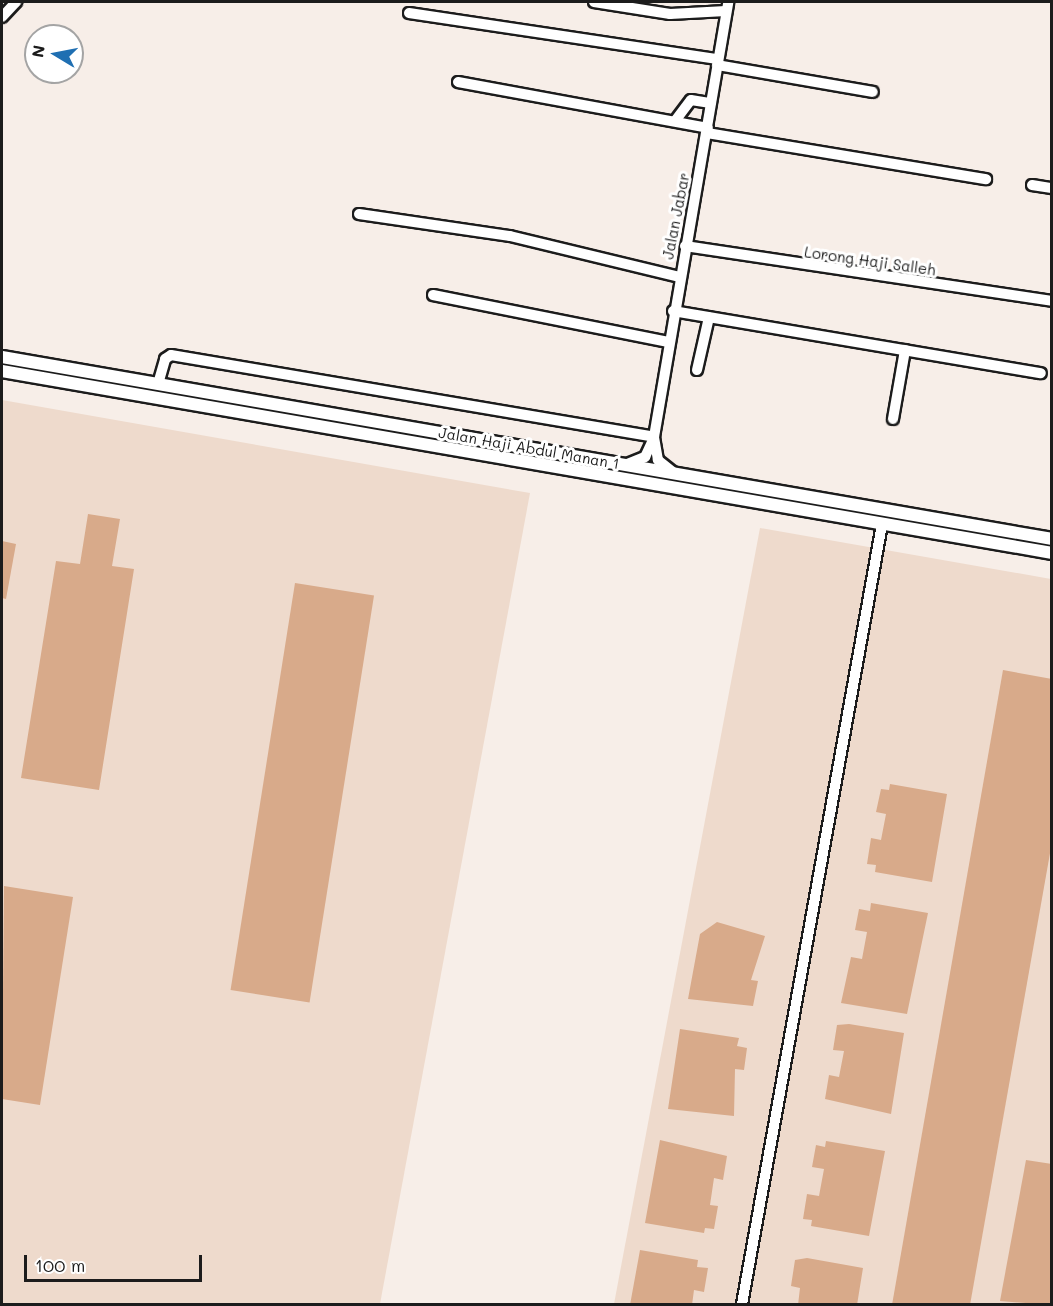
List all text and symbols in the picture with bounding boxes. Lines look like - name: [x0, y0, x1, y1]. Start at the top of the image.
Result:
- north arrow: [24, 24, 84, 84]
- text: N: [26, 43, 49, 59]
- street label: Jalan Jabar: [659, 171, 693, 261]
- street label: Lorong Haji Salleh: [803, 243, 937, 279]
- street label: Jalan Haji Abdul Manan 1: [437, 423, 621, 473]
- scale bar: [27, 1243, 206, 1281]
- text: 100 m: [35, 1253, 85, 1277]

